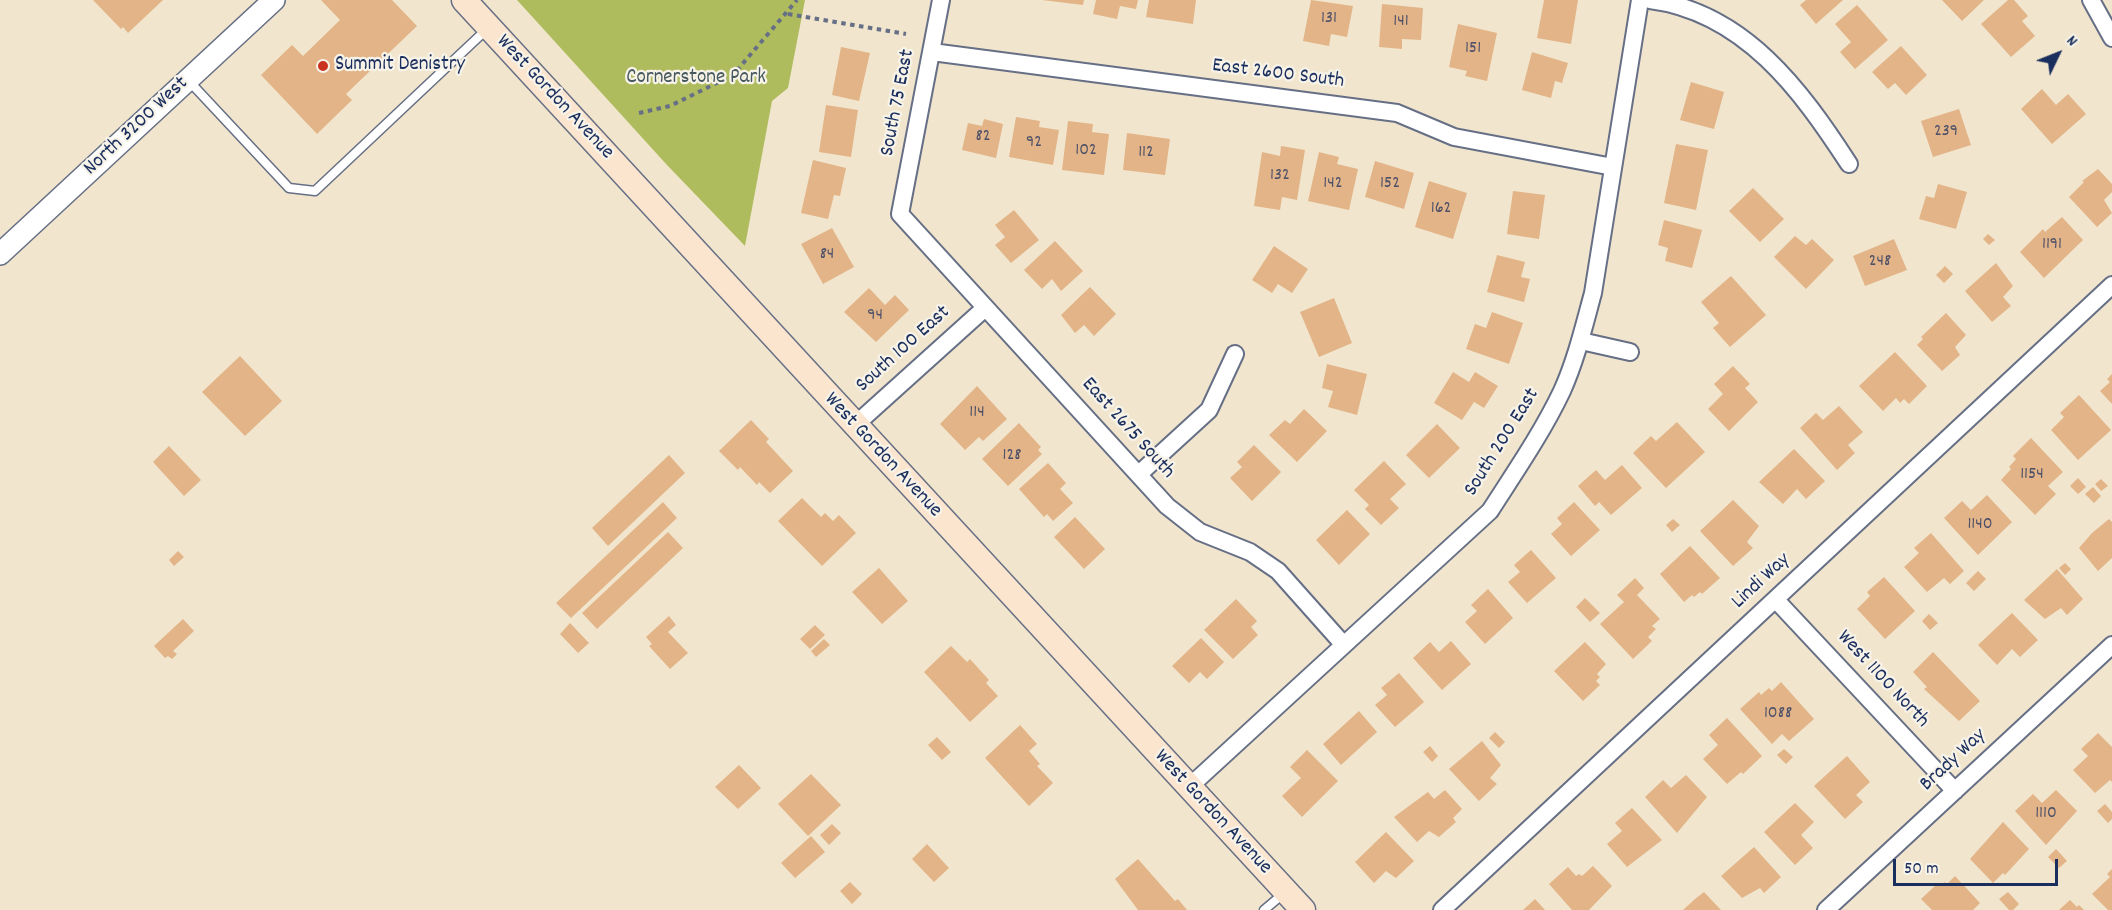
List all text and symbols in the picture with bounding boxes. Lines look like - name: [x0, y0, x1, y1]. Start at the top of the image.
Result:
- house number: 131: [1321, 9, 1337, 31]
- house number: 141: [1393, 12, 1409, 34]
- north arrow: [2028, 24, 2088, 84]
- street label: West Gordon Avenue: [490, 30, 618, 166]
- text: N: [2060, 31, 2083, 52]
- house number: 151: [1465, 39, 1481, 61]
- street label: South 75 East: [876, 47, 922, 159]
- place label: Summit Denistry: [335, 53, 465, 79]
- street label: East 2600 South: [1210, 54, 1346, 96]
- marker: Summit Denistry: [316, 59, 330, 73]
- park label: Cornerstone Park: [626, 66, 766, 92]
- street label: North 3200 West: [79, 72, 195, 182]
- house number: 239: [1934, 122, 1958, 144]
- house number: 82: [975, 127, 991, 149]
- house number: 92: [1026, 133, 1042, 155]
- house number: 102: [1075, 141, 1097, 163]
- house number: 112: [1138, 143, 1154, 165]
- house number: 132: [1270, 166, 1290, 188]
- house number: 142: [1323, 174, 1343, 196]
- house number: 152: [1380, 174, 1400, 196]
- house number: 162: [1431, 199, 1451, 221]
- house number: 1191: [2042, 235, 2062, 257]
- house number: 84: [820, 245, 834, 267]
- house number: 248: [1869, 252, 1891, 274]
- street label: South 100 East: [852, 301, 956, 399]
- house number: 94: [867, 306, 883, 328]
- street label: East 2675 South: [1075, 373, 1179, 485]
- street label: South 200 East: [1460, 384, 1546, 502]
- street label: West Gordon Avenue: [818, 388, 946, 524]
- house number: 114: [969, 403, 985, 425]
- house number: 128: [1002, 446, 1022, 468]
- house number: 1154: [2020, 465, 2044, 487]
- house number: 1140: [1967, 515, 1993, 537]
- street label: Lindi Way: [1727, 549, 1797, 615]
- street label: West 1100 North: [1830, 626, 1934, 734]
- house number: 1088: [1764, 704, 1792, 726]
- street label: Brady Way: [1916, 724, 1992, 798]
- street label: West Gordon Avenue: [1148, 745, 1276, 881]
- house number: 1110: [2035, 804, 2057, 826]
- scale bar: [1896, 847, 2061, 885]
- text: 50 m: [1904, 857, 1939, 882]

